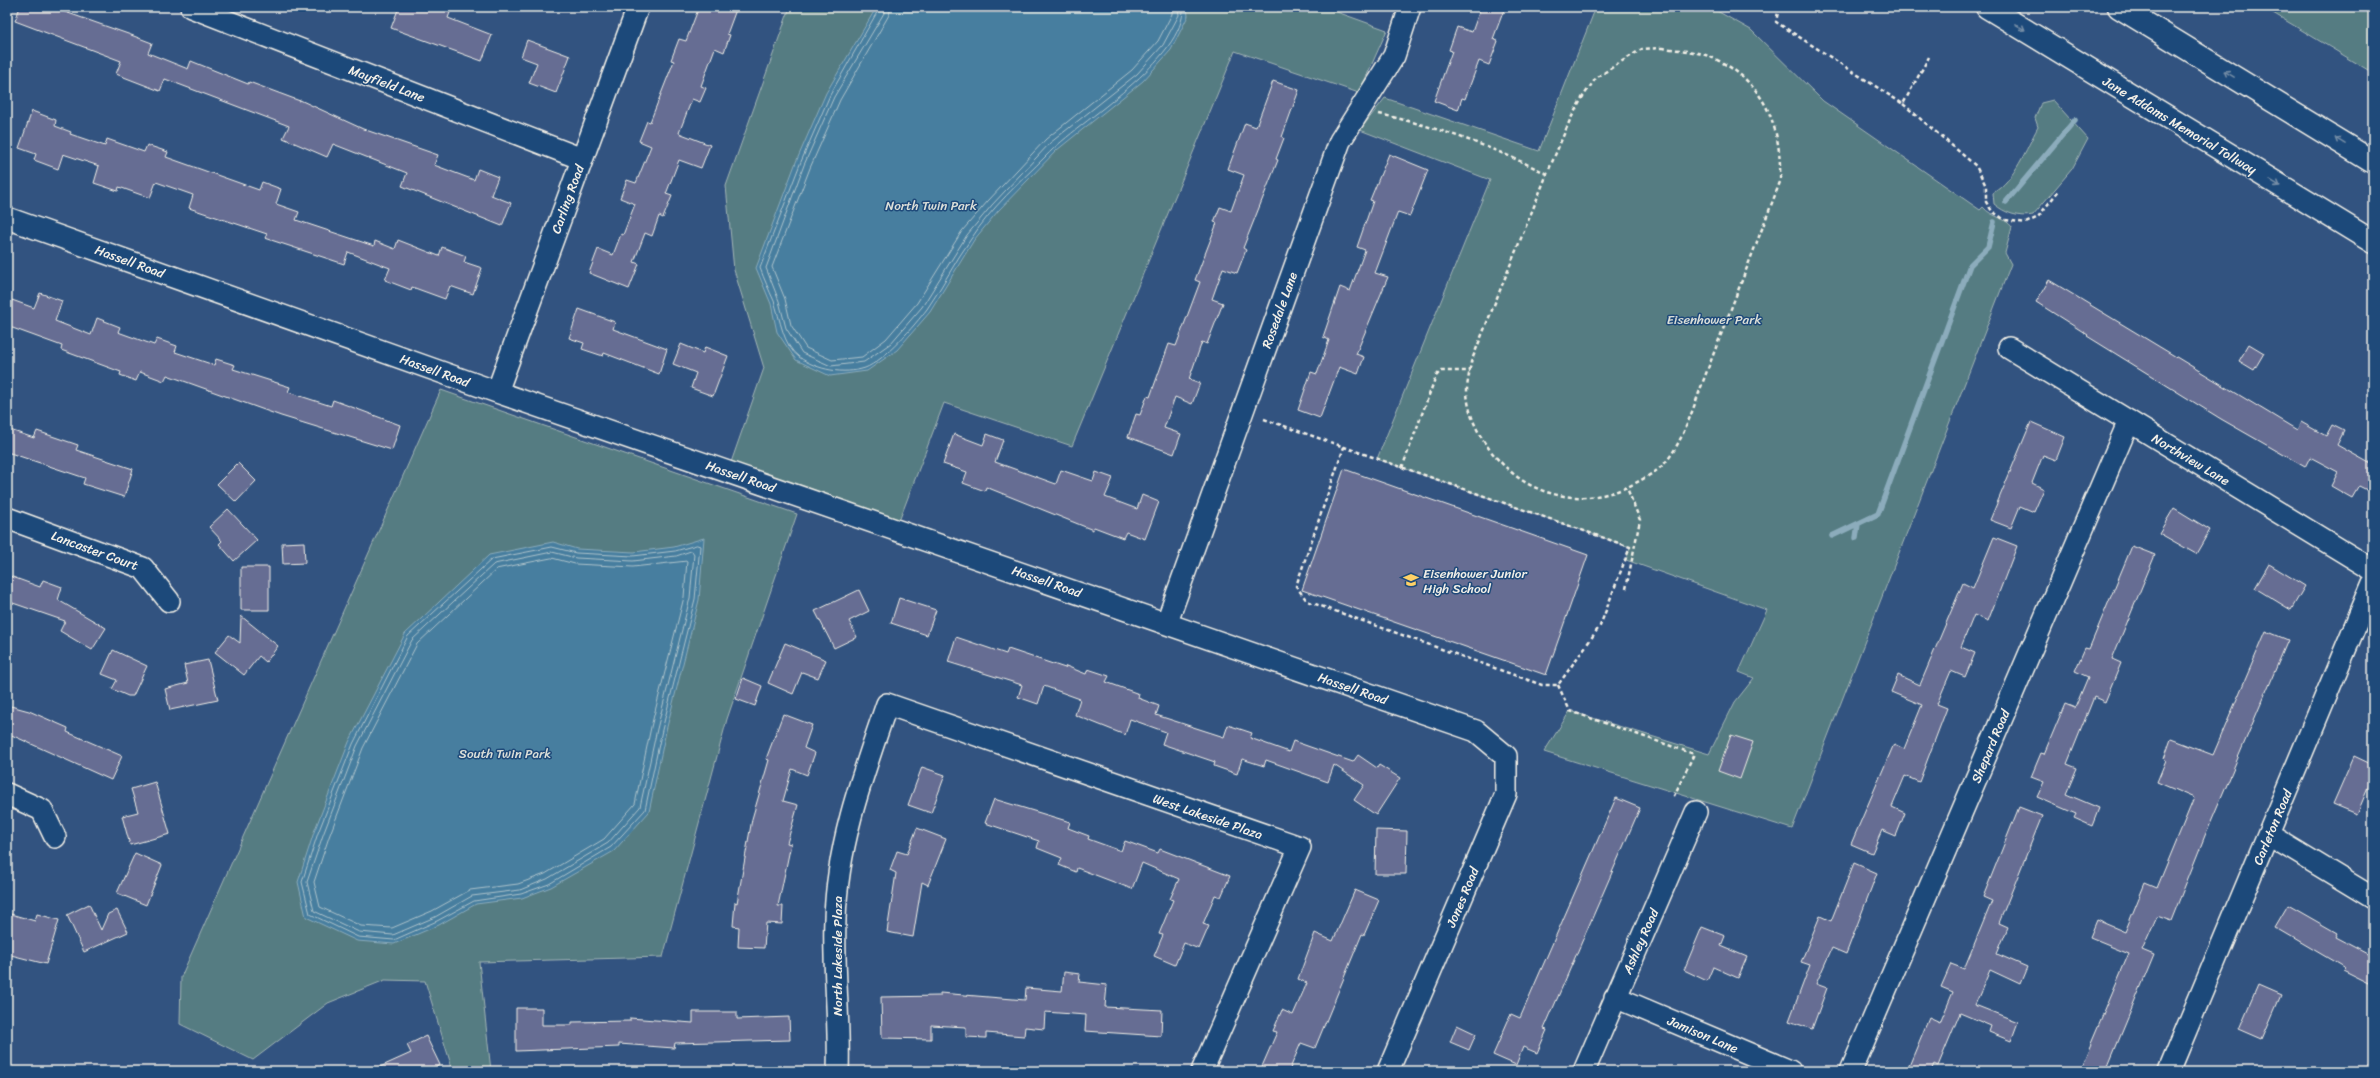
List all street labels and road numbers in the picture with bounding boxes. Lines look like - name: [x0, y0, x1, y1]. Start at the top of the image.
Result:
- street label: Mayfield Lane: [345, 58, 429, 109]
- street label: Jane Addams Memorial Tollway: [2097, 70, 2262, 181]
- street label: Carling Road: [544, 160, 591, 237]
- street label: Hassell Road: [92, 238, 169, 285]
- street label: Rosedale Lane: [1255, 269, 1304, 352]
- street label: Hassell Road: [397, 347, 474, 394]
- street label: Northview Lane: [2147, 427, 2235, 492]
- street label: Hassell Road: [703, 454, 780, 500]
- street label: Lancaster Court: [48, 524, 142, 577]
- street label: Hassell Road: [1009, 559, 1086, 605]
- street label: Hassell Road: [1315, 666, 1392, 712]
- street label: Shepard Road: [1965, 705, 2017, 787]
- street label: Carleton Road: [2246, 785, 2299, 869]
- street label: West Lakeside Plaza: [1150, 787, 1266, 846]
- street label: Jones Road: [1439, 862, 1486, 932]
- street label: North Lakeside Plaza: [826, 896, 849, 1016]
- street label: Ashley Road: [1615, 904, 1666, 979]
- street label: Jamison Lane: [1663, 1009, 1742, 1060]

